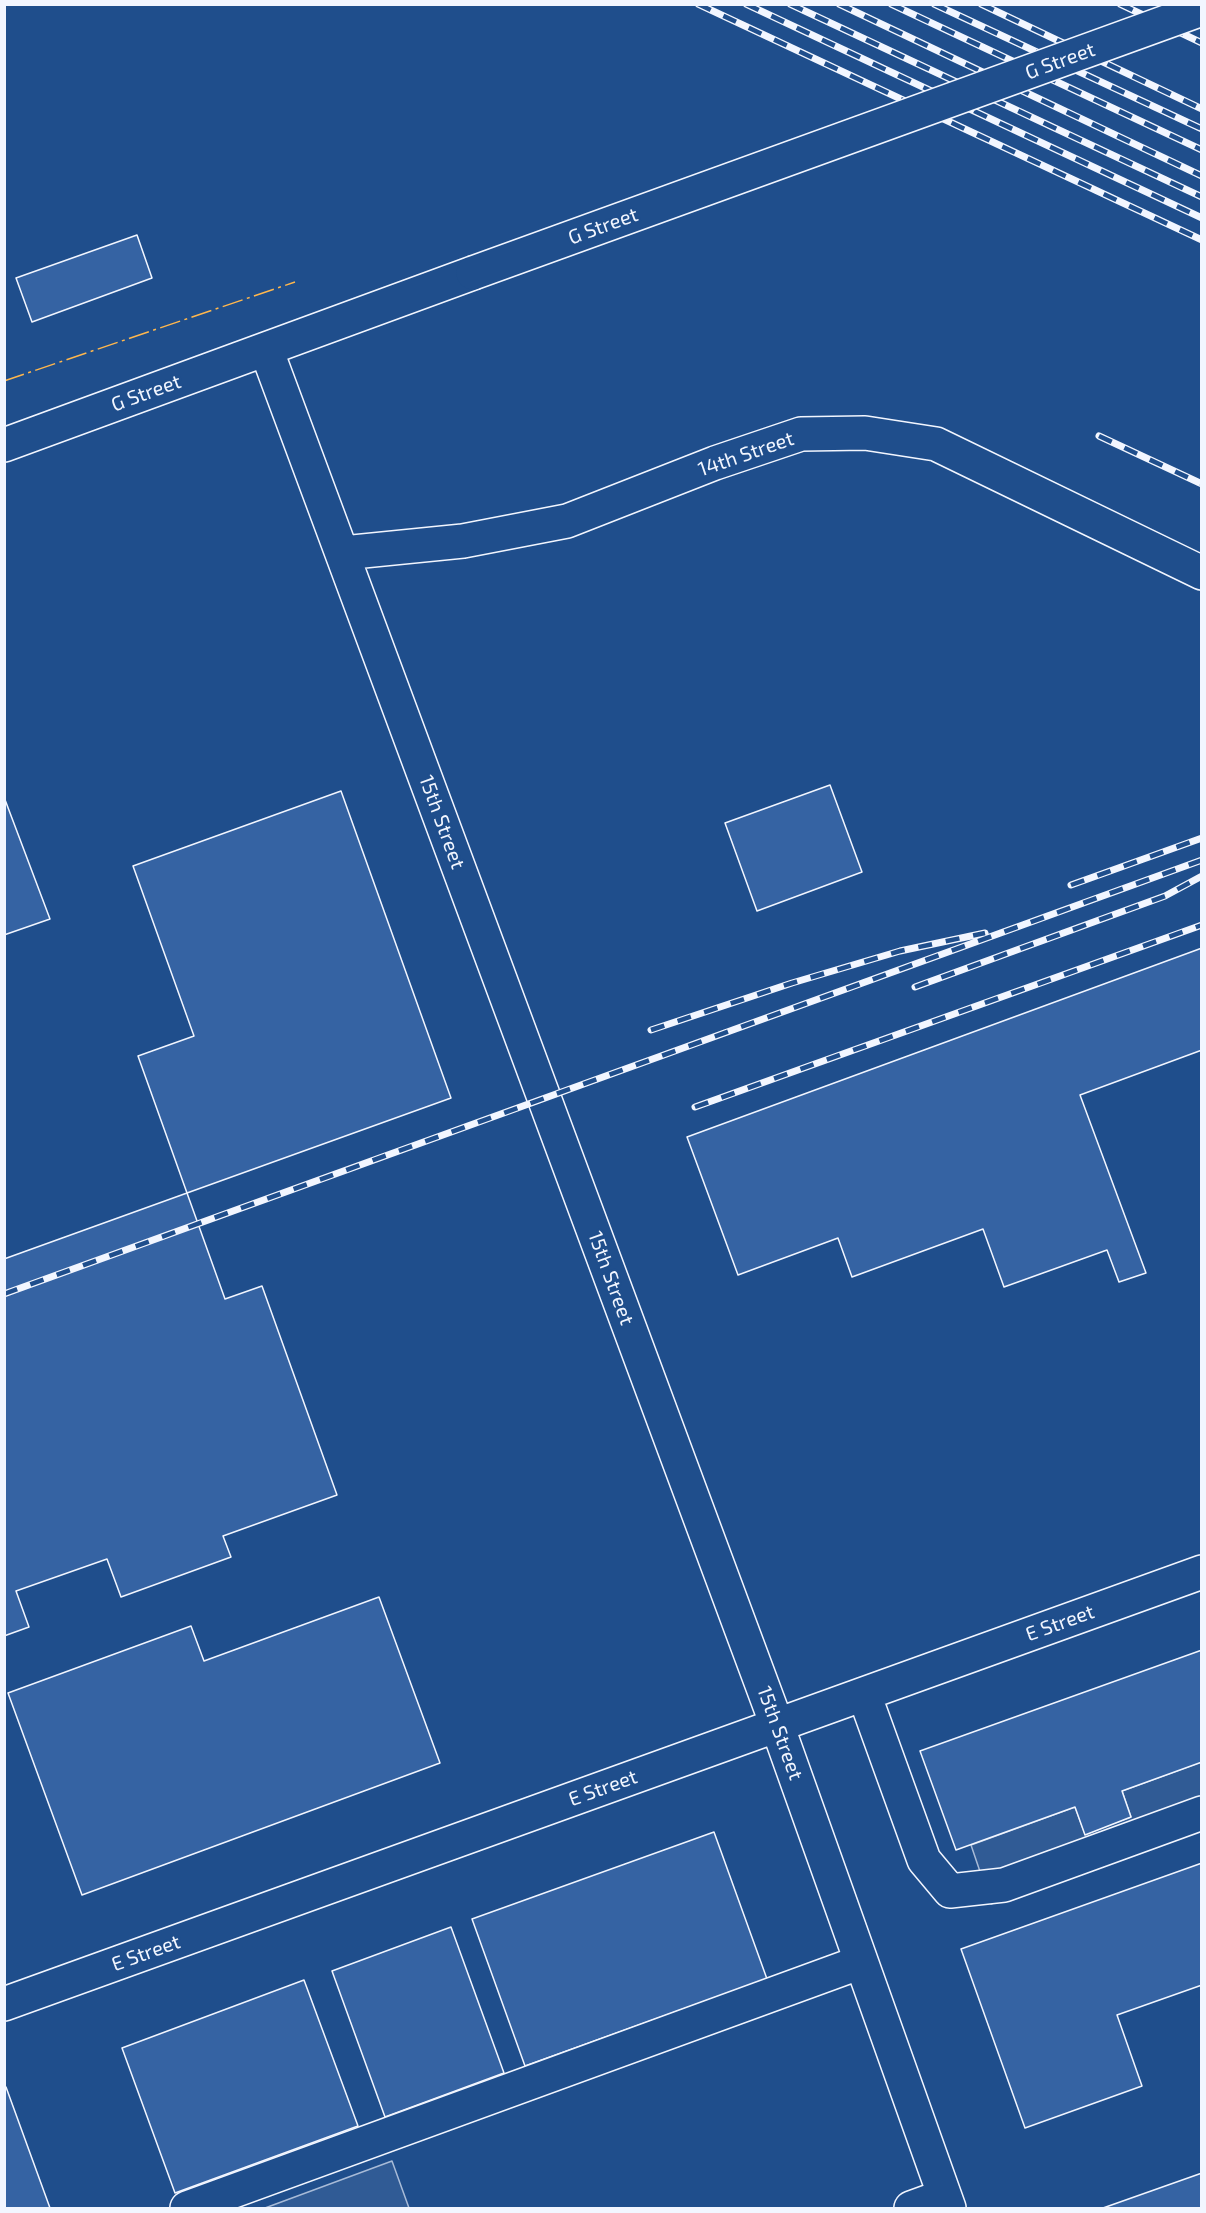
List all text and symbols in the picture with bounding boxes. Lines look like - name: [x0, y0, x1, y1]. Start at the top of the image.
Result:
- street label: G Street: [1022, 37, 1098, 85]
- street label: G Street: [565, 202, 641, 250]
- street label: G Street: [108, 369, 184, 417]
- street label: 14th Street: [695, 426, 797, 482]
- street label: 15th Street: [414, 772, 470, 872]
- street label: 15th Street: [583, 1228, 639, 1328]
- street label: E Street: [1022, 1600, 1098, 1646]
- street label: 15th Street: [752, 1683, 808, 1783]
- street label: E Street: [565, 1765, 641, 1811]
- street label: E Street: [108, 1930, 184, 1976]

